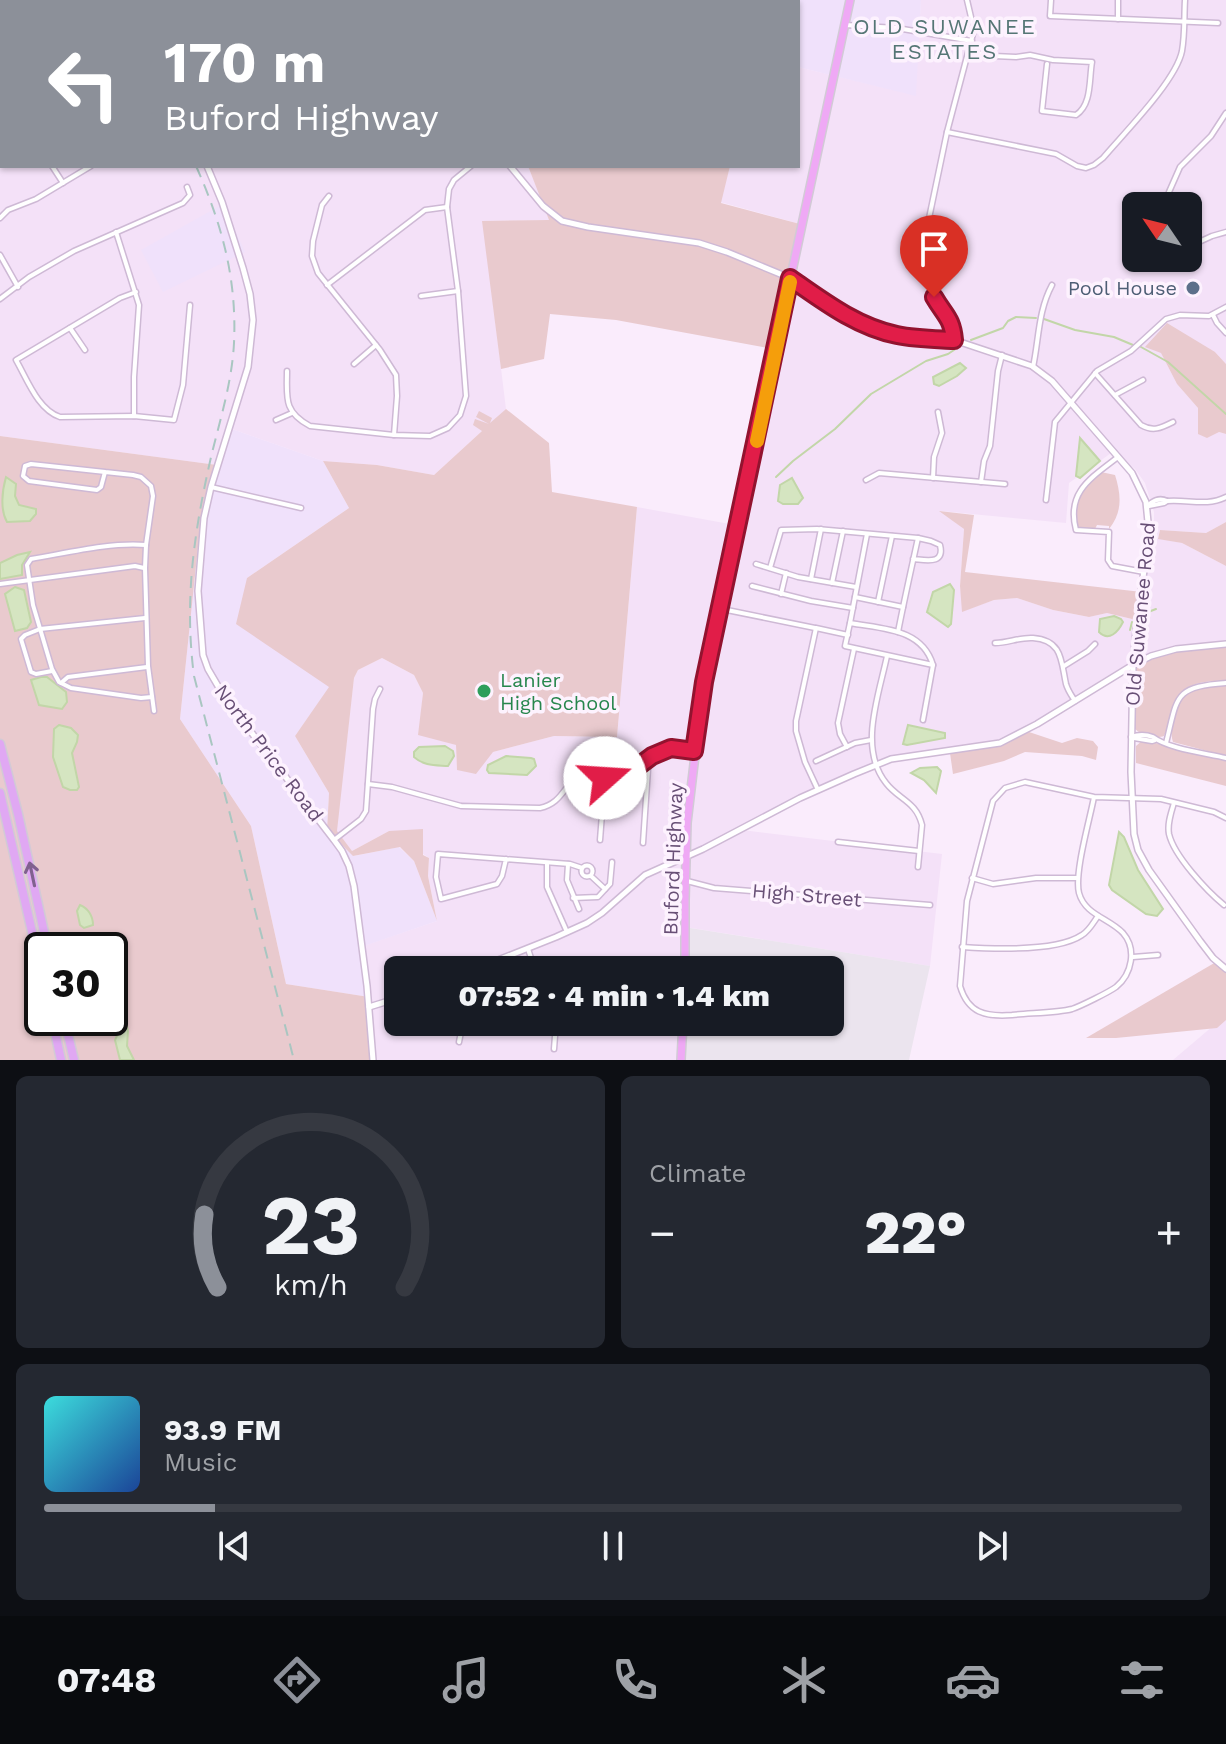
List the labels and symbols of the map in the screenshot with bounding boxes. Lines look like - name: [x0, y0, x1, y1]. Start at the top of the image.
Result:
- district label: OLD SUWANEE ESTATES: [853, 14, 1037, 64]
- north arrow: [1122, 192, 1202, 272]
- pin: [900, 215, 968, 297]
- place label: Pool House: [1068, 276, 1177, 300]
- marker: Pool House: [1184, 279, 1202, 297]
- street label: Old Suwanee Road: [1120, 521, 1160, 707]
- place label: Lanier High School: [500, 668, 616, 715]
- street label: North Price Road: [210, 680, 328, 826]
- marker: Lanier High School: [475, 682, 493, 700]
- position arrow: [563, 736, 647, 820]
- street label: Buford Highway: [658, 782, 688, 936]
- one-way arrow: [23, 862, 38, 887]
- street label: High Street: [751, 878, 863, 912]
- speed limit sign: 30: [24, 932, 128, 1036]

